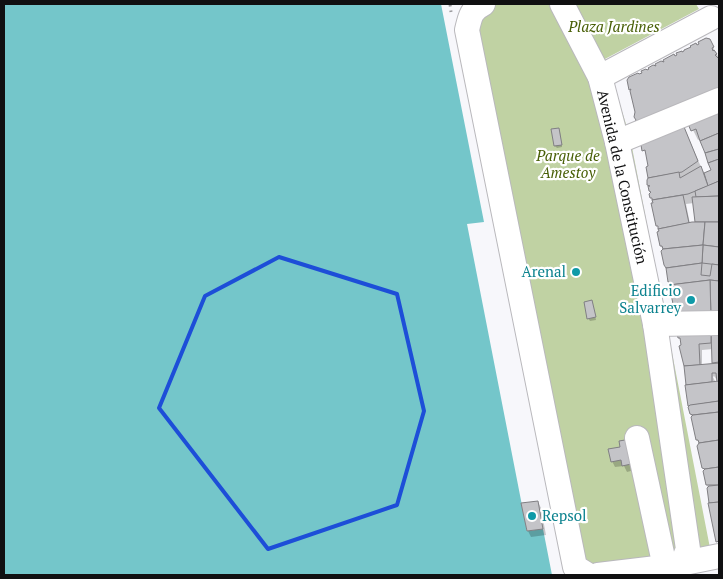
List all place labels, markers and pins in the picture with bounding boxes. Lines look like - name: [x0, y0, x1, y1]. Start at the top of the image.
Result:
- place label: Arenal: [521, 261, 566, 281]
- marker: Arenal: [570, 266, 582, 278]
- place label: Edificio Salvarrey: [619, 280, 681, 317]
- marker: Edificio Salvarrey: [685, 294, 697, 306]
- place label: Repsol: [542, 505, 587, 525]
- marker: Repsol: [526, 510, 538, 522]

